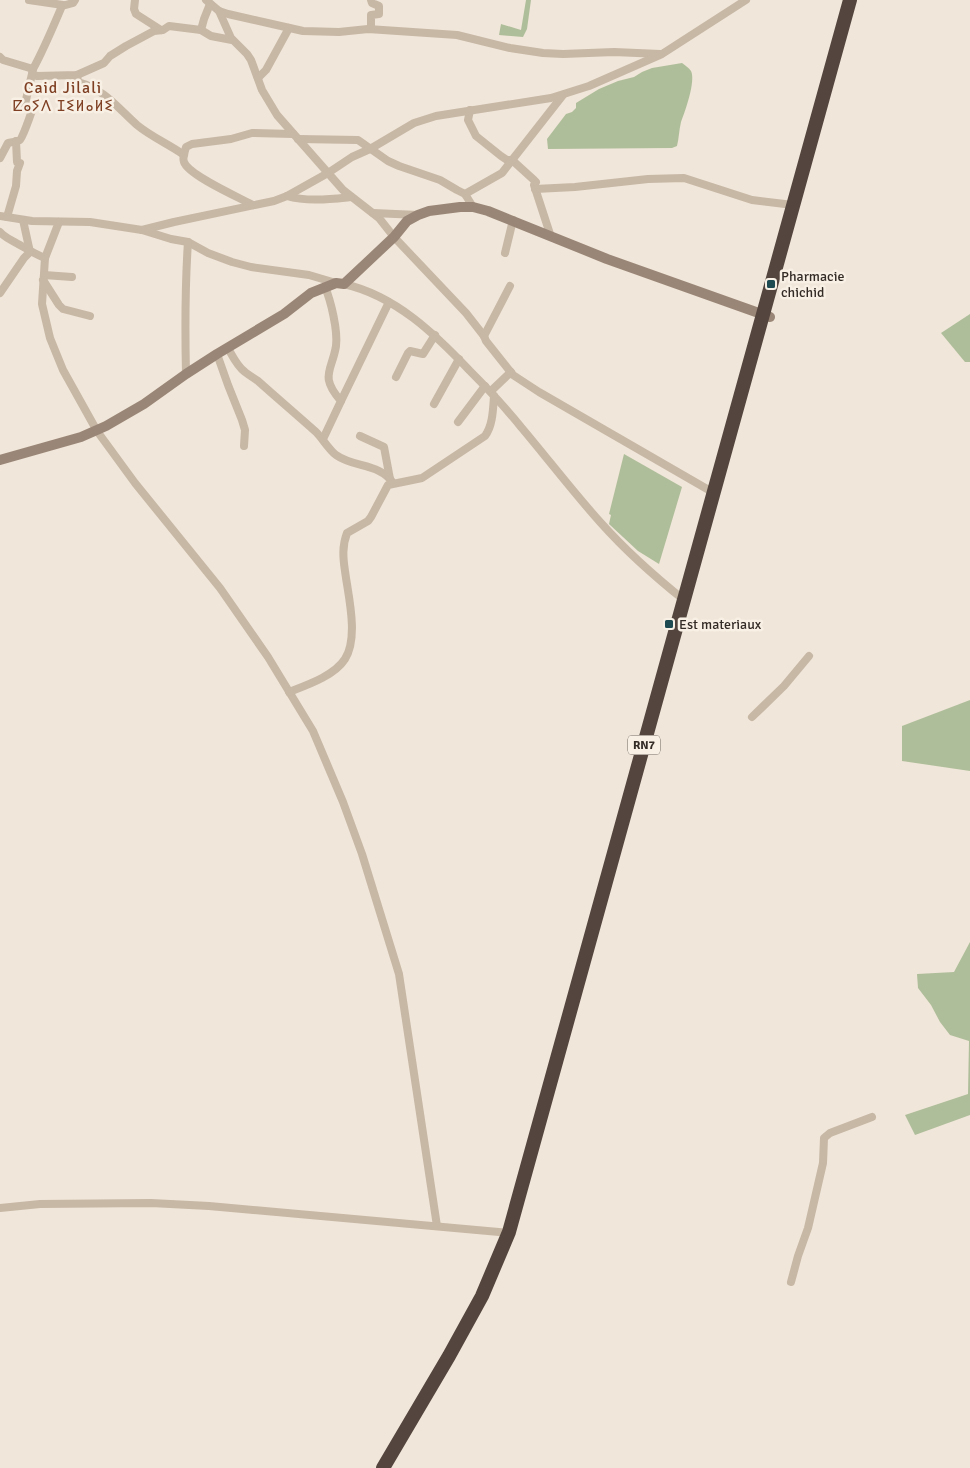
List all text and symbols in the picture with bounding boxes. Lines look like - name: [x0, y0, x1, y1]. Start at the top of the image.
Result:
- district label: Caid Jilali ⵇⴰⵢⴷ ⵊⵉⵍⴰⵍⵉ: [12, 78, 114, 116]
- place label: Pharmacie chichid: [781, 268, 845, 301]
- marker: Pharmacie chichid: [765, 278, 777, 290]
- place label: Est materiaux: [679, 616, 762, 633]
- marker: Est materiaux: [663, 618, 675, 630]
- road number: RN7: [628, 736, 660, 754]

